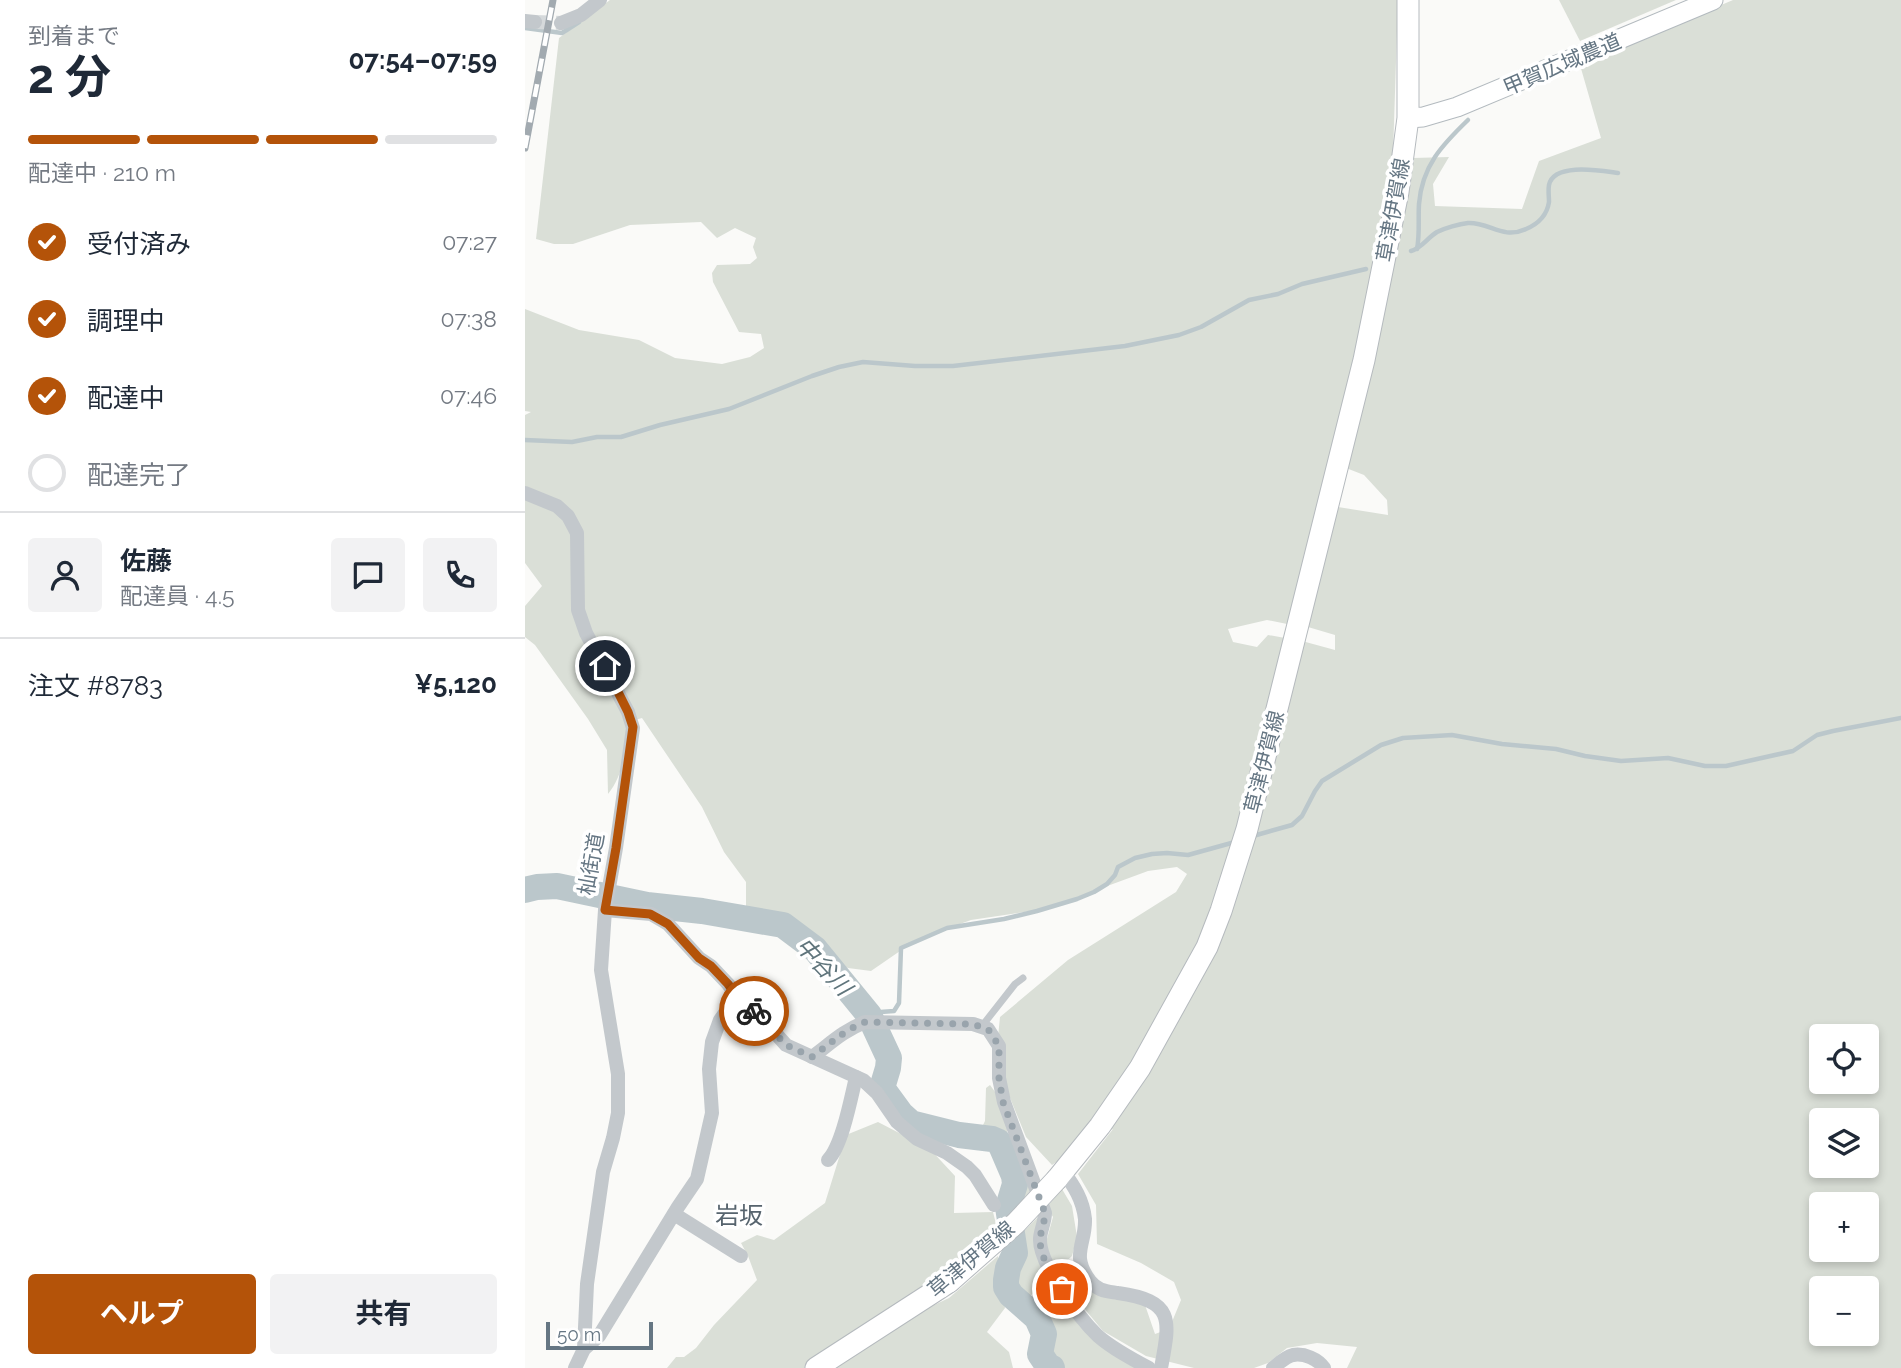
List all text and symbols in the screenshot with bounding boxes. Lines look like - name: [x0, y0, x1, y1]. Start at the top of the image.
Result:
- text: 到着まで: [28, 22, 120, 49]
- street label: 甲賀広域農道: [1499, 28, 1625, 100]
- text: 07:54–07:59: [348, 45, 497, 75]
- text: 2 分: [28, 50, 111, 104]
- street label: 草津伊賀線: [1372, 156, 1414, 264]
- text: 配達中 · 210 m: [28, 159, 176, 186]
- icon: check: [28, 223, 66, 261]
- text: 07:27: [442, 228, 497, 255]
- text: 受付済み: [87, 229, 191, 259]
- icon: check: [28, 300, 66, 338]
- text: 07:38: [441, 305, 497, 332]
- text: 調理中: [87, 306, 165, 336]
- icon: check: [28, 377, 66, 415]
- text: 07:46: [440, 382, 497, 409]
- text: 配達中: [87, 383, 165, 413]
- text: 配達完了: [87, 460, 191, 490]
- button: person: [28, 538, 102, 612]
- button: chat: [331, 538, 405, 612]
- button: phone: [423, 538, 497, 612]
- text: 佐藤: [120, 546, 172, 576]
- text: 配達員 · 4.5: [120, 582, 235, 609]
- pin: [575, 636, 635, 696]
- icon: home: [586, 647, 624, 685]
- text: ¥5,120: [415, 669, 497, 699]
- text: 注文 #8783: [28, 671, 163, 701]
- street label: 草津伊賀線: [1239, 708, 1289, 816]
- street label: 杣街道: [573, 831, 609, 897]
- water label: 中谷川: [791, 932, 859, 1003]
- courier: [719, 976, 789, 1046]
- icon: bike: [735, 992, 773, 1030]
- map controls: [1809, 1024, 1879, 1346]
- button: locate: [1809, 1024, 1879, 1094]
- button: layers: [1809, 1108, 1879, 1178]
- button: +: [1809, 1192, 1879, 1262]
- district label: 岩坂: [715, 1201, 763, 1230]
- street label: 草津伊賀線: [923, 1216, 1019, 1302]
- pin: [1032, 1259, 1092, 1319]
- icon: bag: [1043, 1270, 1081, 1308]
- button: ヘルプ: [28, 1274, 256, 1354]
- button: 共有: [270, 1274, 497, 1354]
- button: −: [1809, 1276, 1879, 1346]
- scale bar: [546, 1319, 653, 1351]
- text: 50 m: [557, 1323, 601, 1345]

